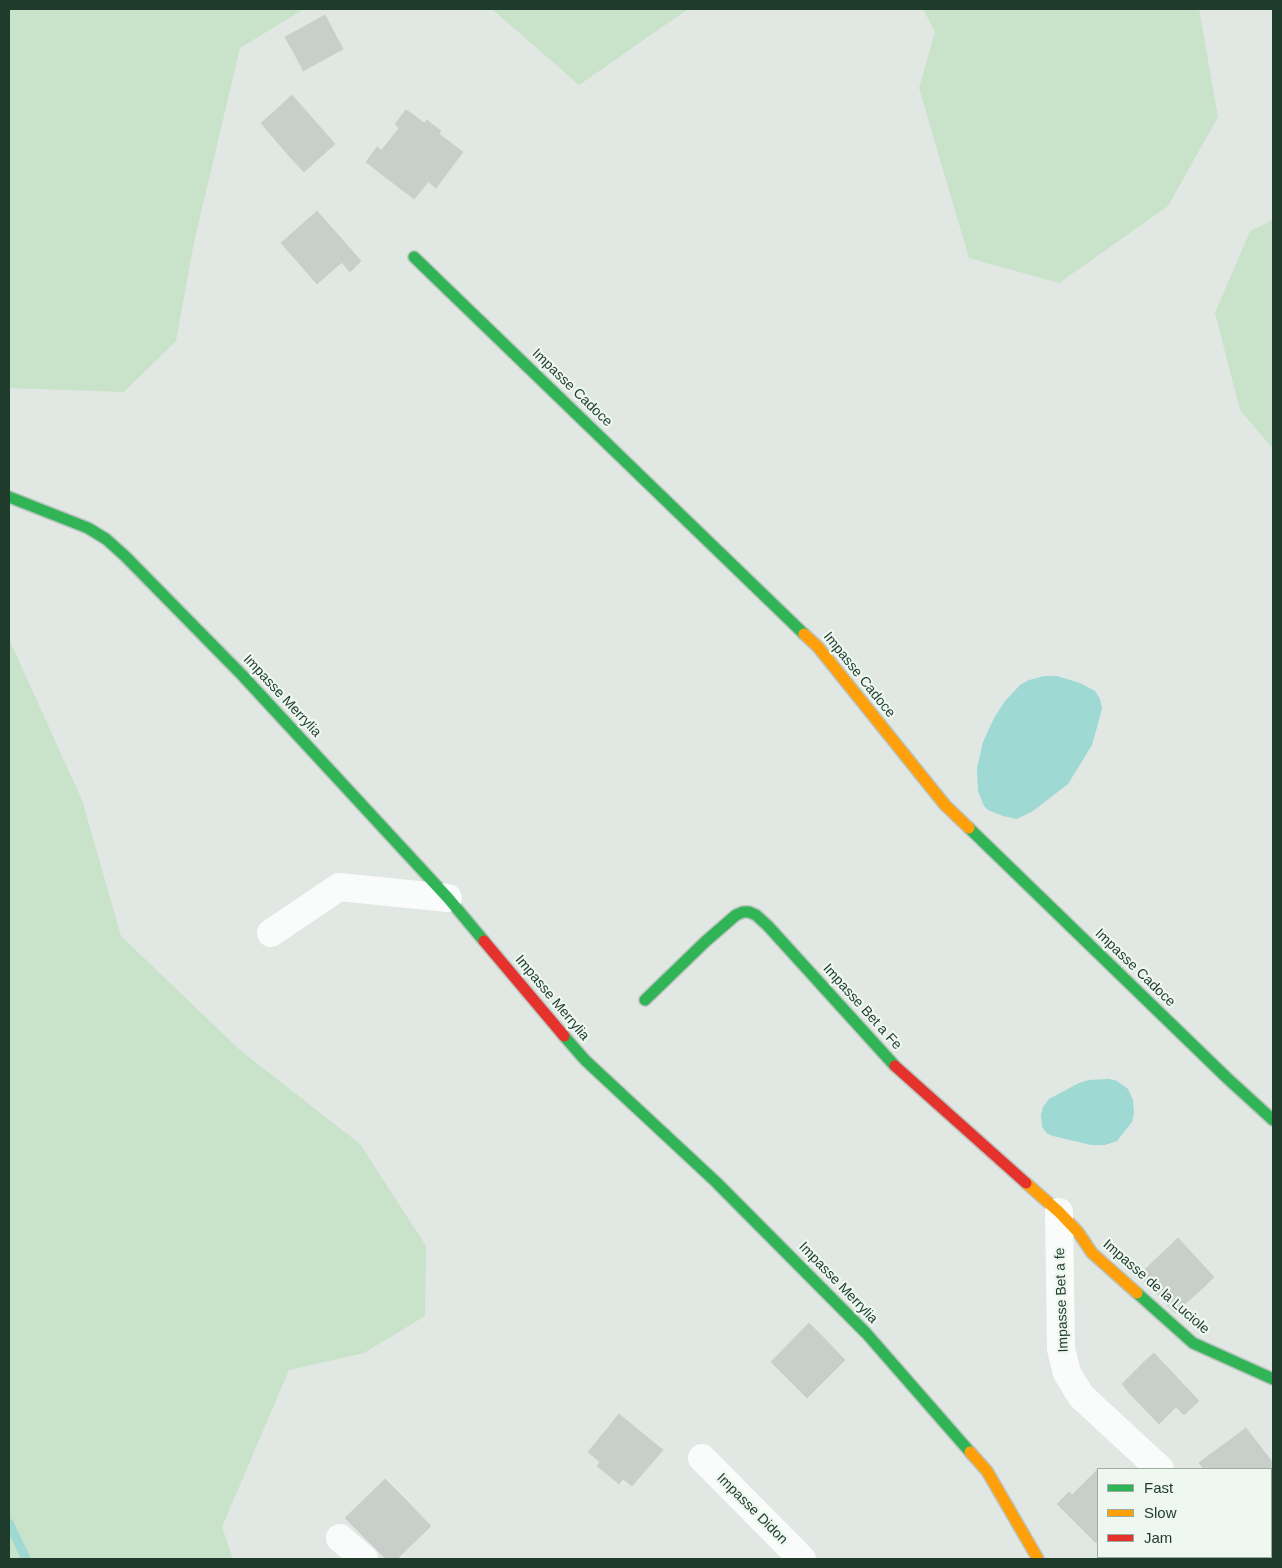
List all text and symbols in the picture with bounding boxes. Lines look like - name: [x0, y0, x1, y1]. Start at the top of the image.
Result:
- street label: Impasse Cadoce: [528, 345, 616, 431]
- street label: Impasse Cadoce: [819, 629, 899, 721]
- street label: Impasse Merrylia: [240, 651, 324, 741]
- street label: Impasse Cadoce: [1091, 925, 1179, 1011]
- street label: Impasse Merrylia: [511, 952, 593, 1044]
- street label: Impasse Bet a Fe: [819, 961, 905, 1053]
- street label: Impasse de la Luciole: [1099, 1236, 1213, 1338]
- street label: Impasse Merrylia: [795, 1239, 881, 1327]
- street label: Impasse Bet a fe: [1052, 1247, 1072, 1353]
- legend: [1097, 1468, 1272, 1558]
- street label: Impasse Didon: [713, 1470, 791, 1548]
- text: Fast: [1144, 1479, 1173, 1496]
- text: Slow: [1144, 1504, 1177, 1521]
- text: Jam: [1144, 1529, 1172, 1546]

